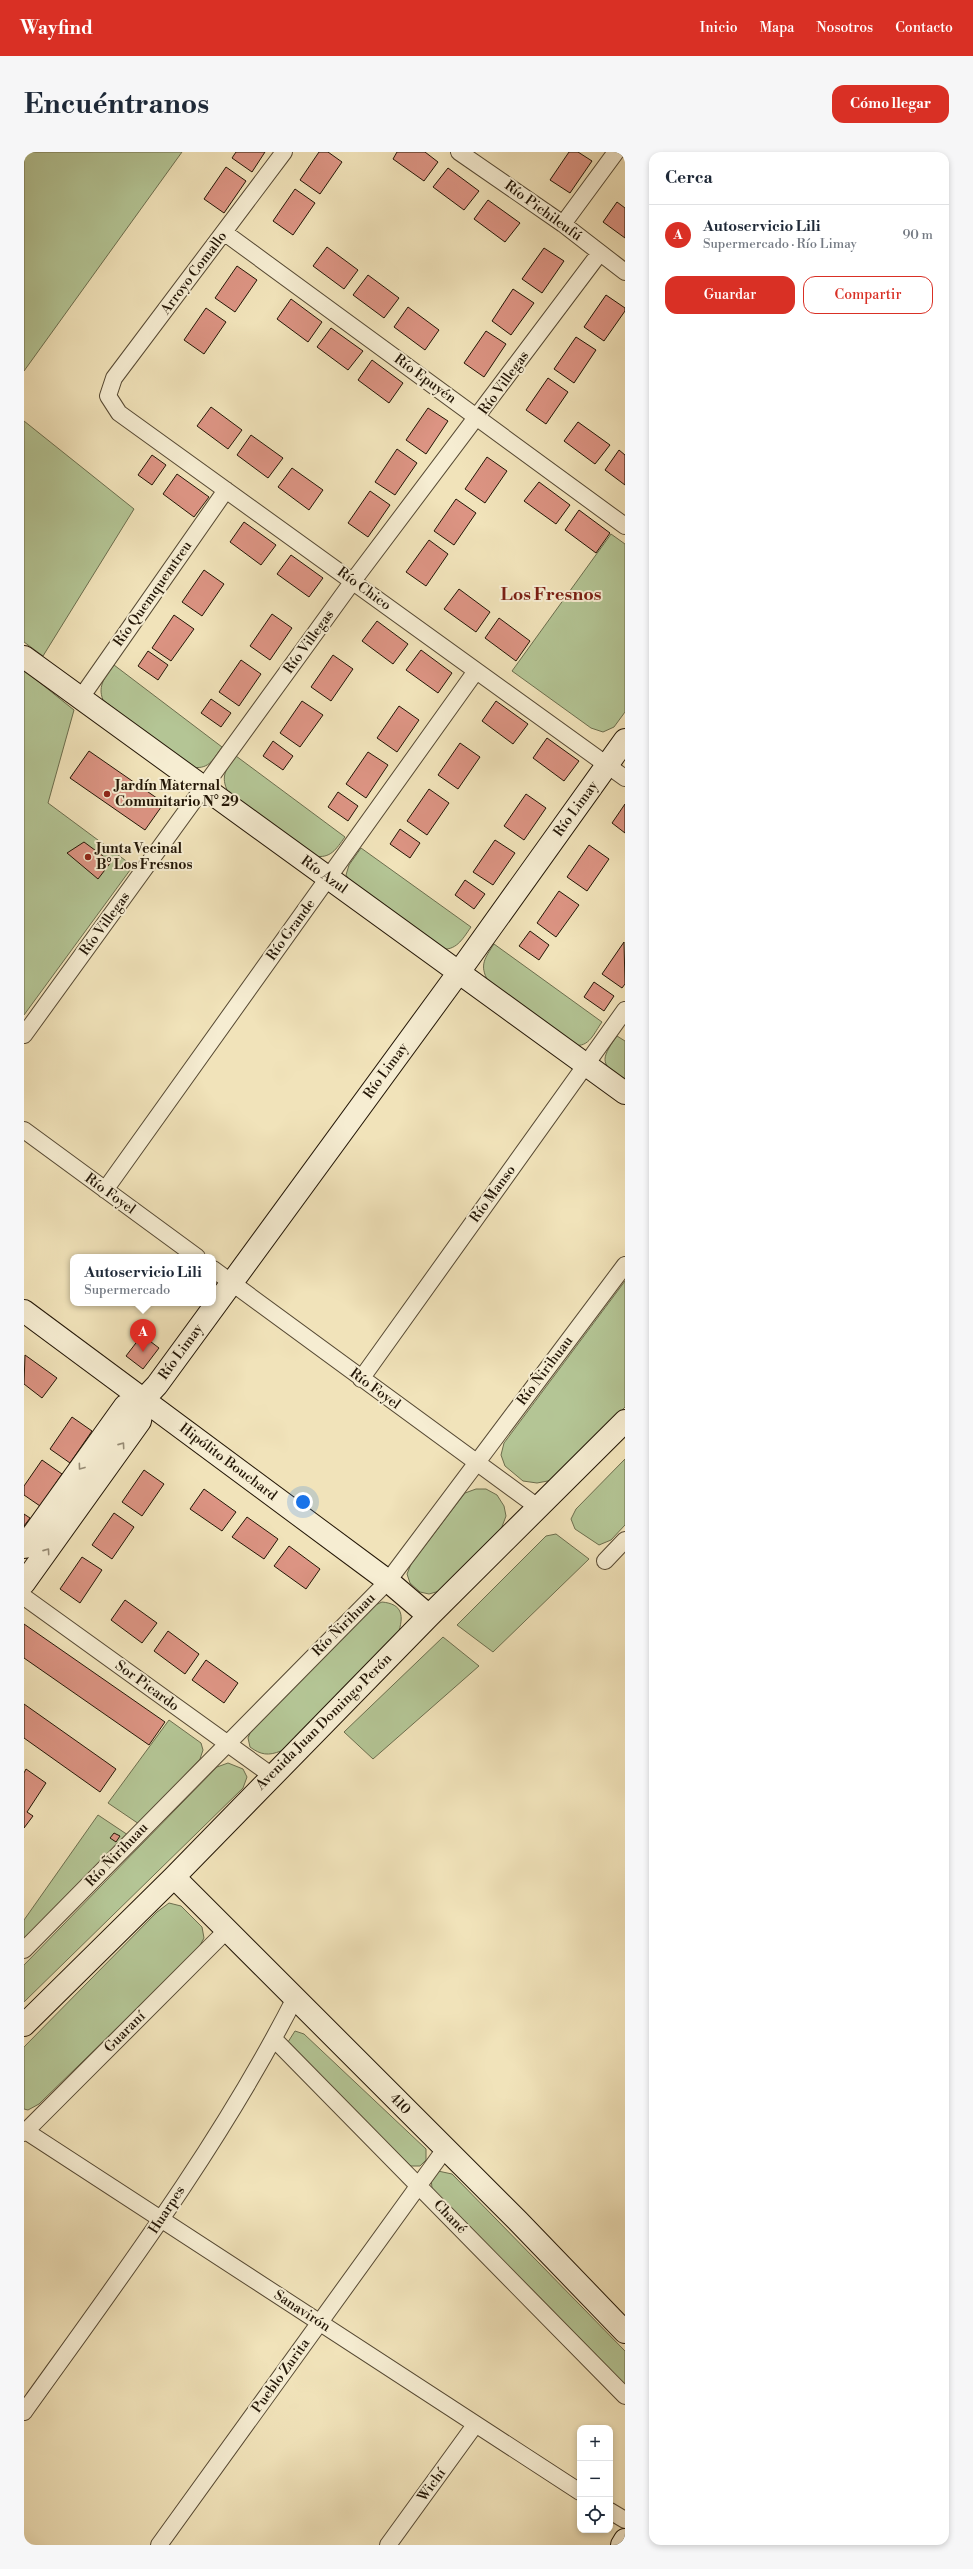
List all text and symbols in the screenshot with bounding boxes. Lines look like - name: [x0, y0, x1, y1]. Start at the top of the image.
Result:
- text: Wayfind: [20, 16, 93, 40]
- text: Inicio: [700, 19, 738, 37]
- text: Mapa: [760, 19, 794, 37]
- text: Nosotros: [816, 19, 873, 37]
- text: Contacto: [895, 19, 953, 37]
- button: Cómo llegar: [832, 85, 949, 123]
- text: Encuéntranos: [24, 87, 209, 122]
- text: Cerca: [665, 167, 713, 189]
- street label: Río Pichileufú: [501, 177, 585, 245]
- text: Autoservicio Lili: [703, 217, 821, 236]
- text: A: [673, 227, 683, 243]
- text: 90 m: [902, 227, 933, 243]
- street label: Arroyo Comallo: [156, 228, 231, 319]
- text: Supermercado · Río Limay: [703, 236, 857, 252]
- button: Guardar: [665, 276, 795, 314]
- button: Compartir: [803, 276, 933, 314]
- street label: Río Villegas: [475, 347, 533, 419]
- street label: Río Epuyén: [390, 350, 460, 408]
- street label: Río Quemquemtreu: [110, 538, 196, 650]
- street label: Río Chico: [333, 563, 395, 615]
- district label: Los Fresnos: [500, 583, 602, 606]
- street label: Río Villegas: [280, 606, 338, 678]
- place label: Jardín Maternal Comunitario N° 29: [113, 777, 239, 811]
- street label: Río Limay: [550, 777, 602, 841]
- marker: Jardín Maternal Comunitario N° 29: [102, 789, 112, 799]
- place label: Junta Vecinal B° Los Fresnos: [94, 840, 193, 874]
- marker: Junta Vecinal B° Los Fresnos: [83, 852, 93, 862]
- street label: Río Azul: [297, 852, 351, 898]
- street label: Río Villegas: [76, 888, 134, 960]
- street label: Río Grande: [263, 896, 319, 964]
- street label: Río Limay: [360, 1039, 412, 1103]
- street label: Río Manso: [466, 1162, 520, 1226]
- street label: Río Foyel: [81, 1169, 139, 1219]
- popup: [70, 1254, 216, 1306]
- text: Autoservicio Lili: [84, 1263, 202, 1282]
- text: Supermercado: [84, 1282, 170, 1298]
- pin: A: [130, 1319, 156, 1352]
- street label: Río Limay: [155, 1320, 207, 1384]
- street label: Río Ñirihuau: [511, 1331, 577, 1409]
- street label: Río Foyel: [346, 1364, 404, 1414]
- street label: Hipólito Bouchard: [176, 1419, 281, 1505]
- one-way arrow: [117, 1443, 124, 1450]
- one-way arrow: [78, 1463, 86, 1470]
- your location: [293, 1492, 313, 1512]
- one-way arrow: [42, 1549, 49, 1556]
- street label: Río Ñirihuau: [307, 1588, 380, 1661]
- street label: Avenida Juan Domingo Perón: [251, 1650, 396, 1795]
- street label: Sor Picardo: [111, 1657, 183, 1715]
- street label: Río Ñirihuau: [80, 1818, 152, 1891]
- street label: Guaraní: [100, 2006, 151, 2057]
- street label: 410: [385, 2089, 415, 2119]
- street label: Huarpes: [145, 2182, 189, 2238]
- street label: Chané: [429, 2196, 471, 2238]
- street label: Sanavirón: [270, 2286, 334, 2336]
- street label: Pueblo Zurita: [248, 2334, 315, 2417]
- map controls: [577, 2425, 613, 2533]
- button: +: [577, 2425, 613, 2461]
- button: −: [577, 2461, 613, 2497]
- street label: Wichí: [413, 2464, 451, 2506]
- button: locate: [577, 2497, 613, 2533]

